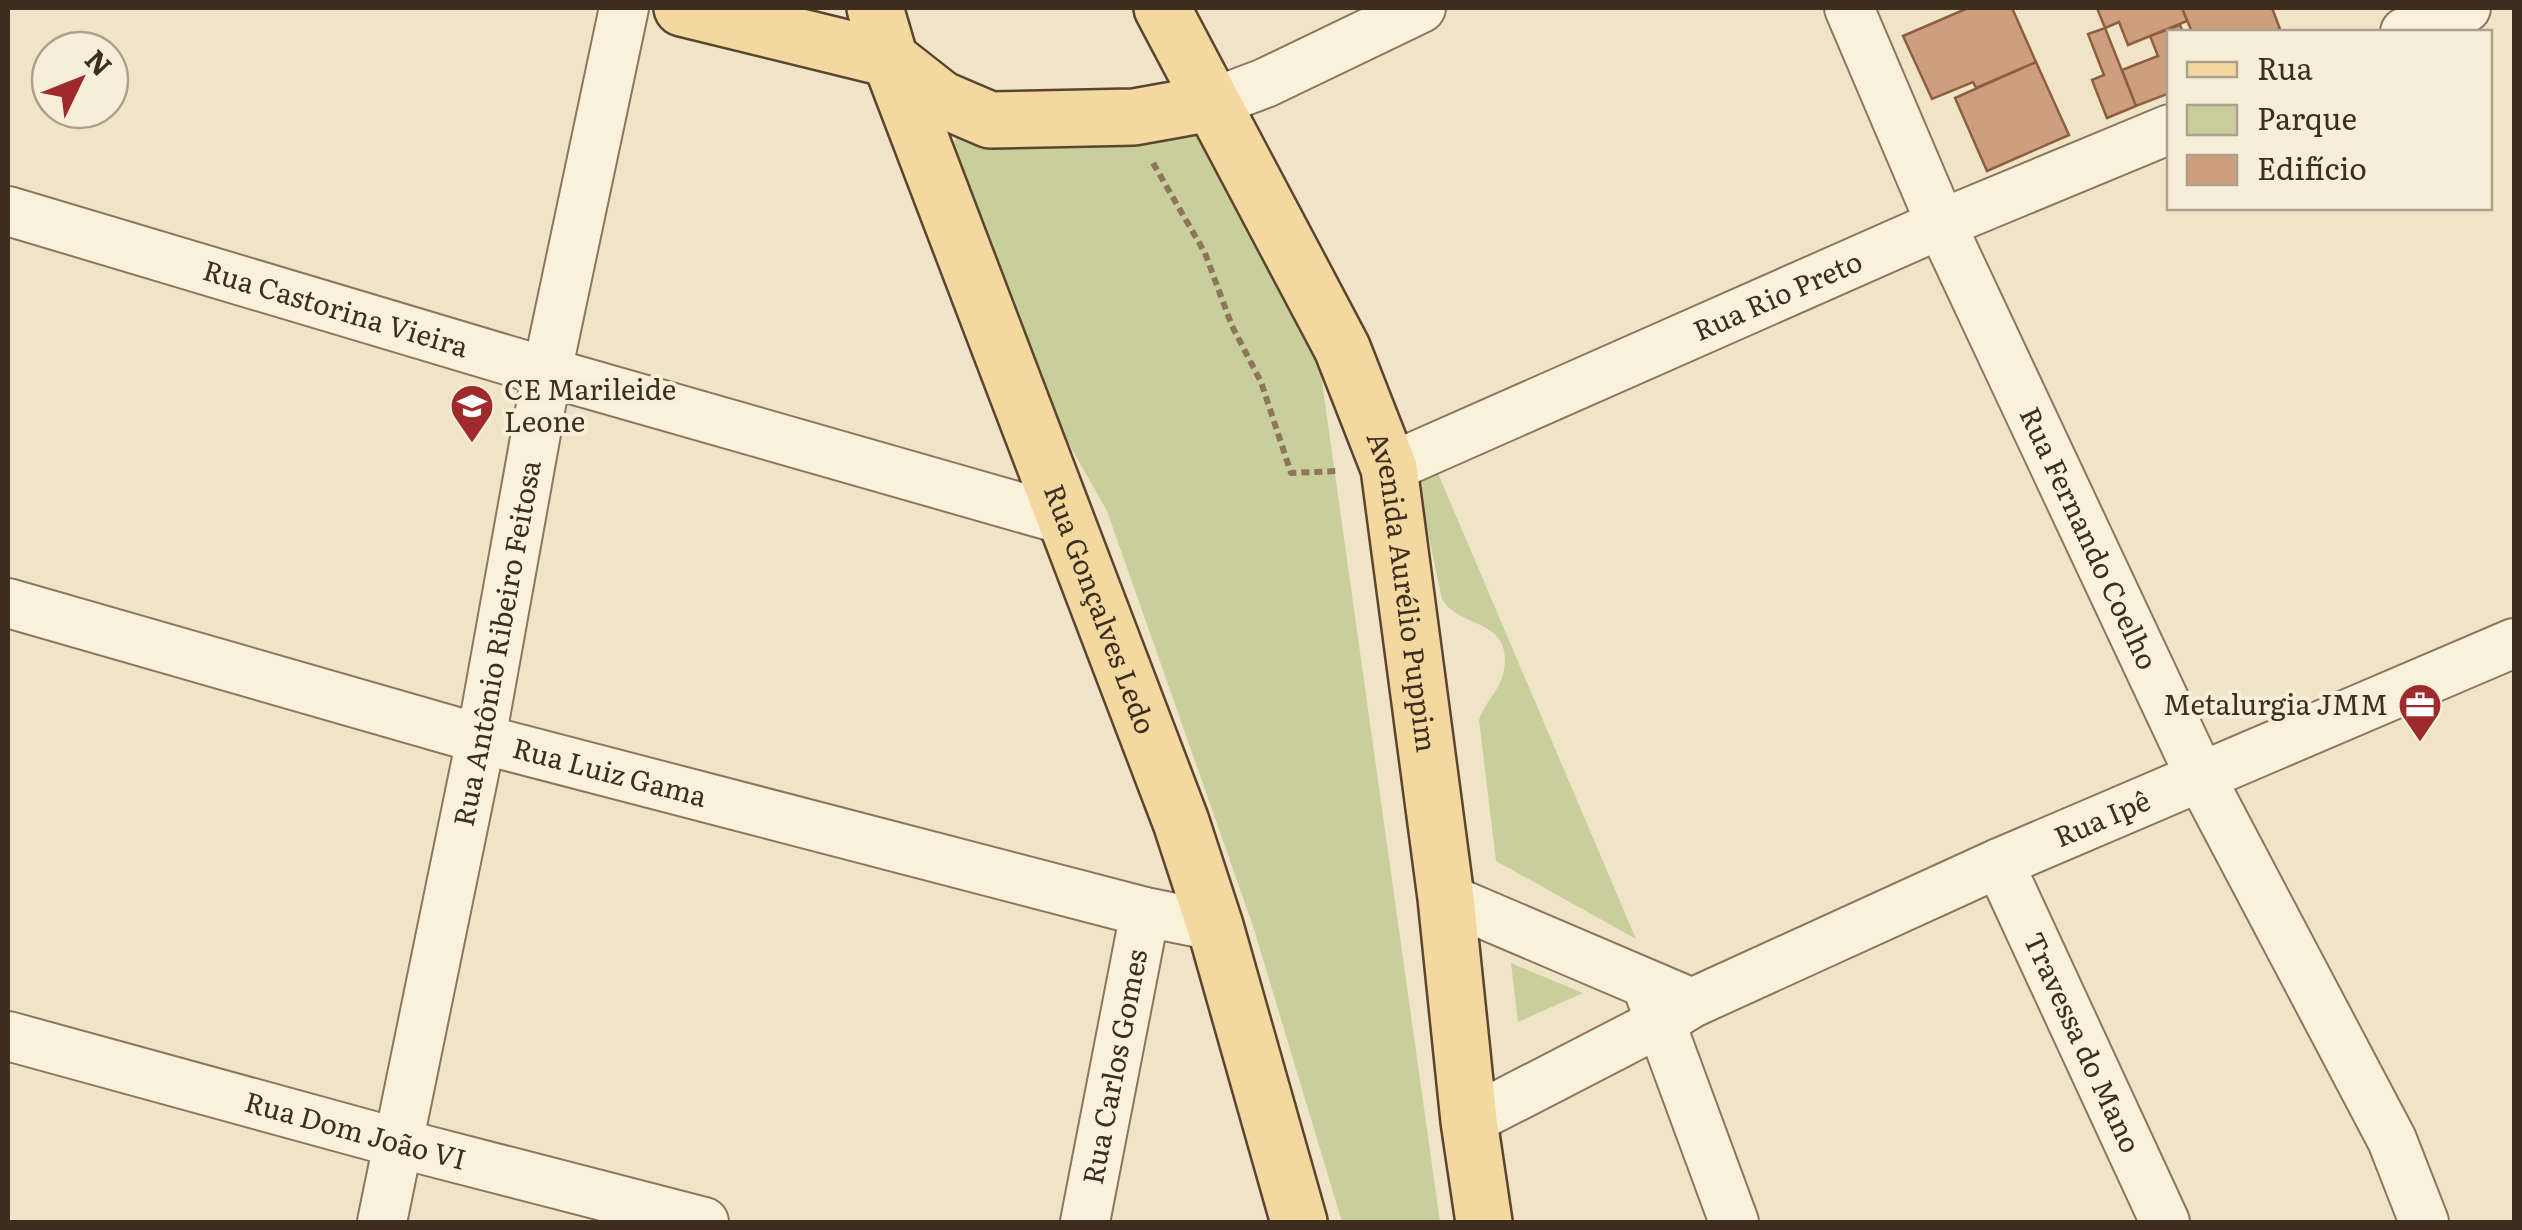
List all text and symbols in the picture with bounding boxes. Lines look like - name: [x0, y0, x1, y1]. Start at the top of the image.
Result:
- north arrow: [30, 30, 130, 130]
- legend: [2167, 30, 2492, 210]
- text: N: [76, 39, 123, 85]
- text: Rua: [2257, 45, 2313, 89]
- text: Parque: [2257, 95, 2357, 139]
- text: Edifício: [2257, 145, 2367, 189]
- street label: Rua Rio Preto: [1686, 239, 1868, 350]
- street label: Rua Castorina Vieira: [199, 247, 474, 366]
- place label: CE Marileide Leone: [504, 367, 676, 441]
- school or university icon: CE Marileide Leone: [449, 383, 495, 444]
- street label: Rua Fernando Coelho: [2011, 399, 2170, 676]
- street label: Avenida Aurélio Puppim: [1358, 424, 1449, 755]
- street label: Rua Antônio Ribeiro Feitosa: [441, 457, 550, 830]
- street label: Rua Gonçalves Ledo: [1035, 477, 1168, 740]
- place label: Metalurgia JMM: [2163, 682, 2388, 724]
- office icon: Metalurgia JMM: [2397, 682, 2443, 743]
- street label: Rua Luiz Gama: [508, 725, 712, 816]
- street label: Rua Ipê: [2047, 778, 2156, 856]
- street label: Travessa do Mano: [2015, 924, 2153, 1159]
- street label: Rua Carlos Gomes: [1070, 945, 1156, 1188]
- street label: Rua Dom João VI: [240, 1079, 471, 1179]

